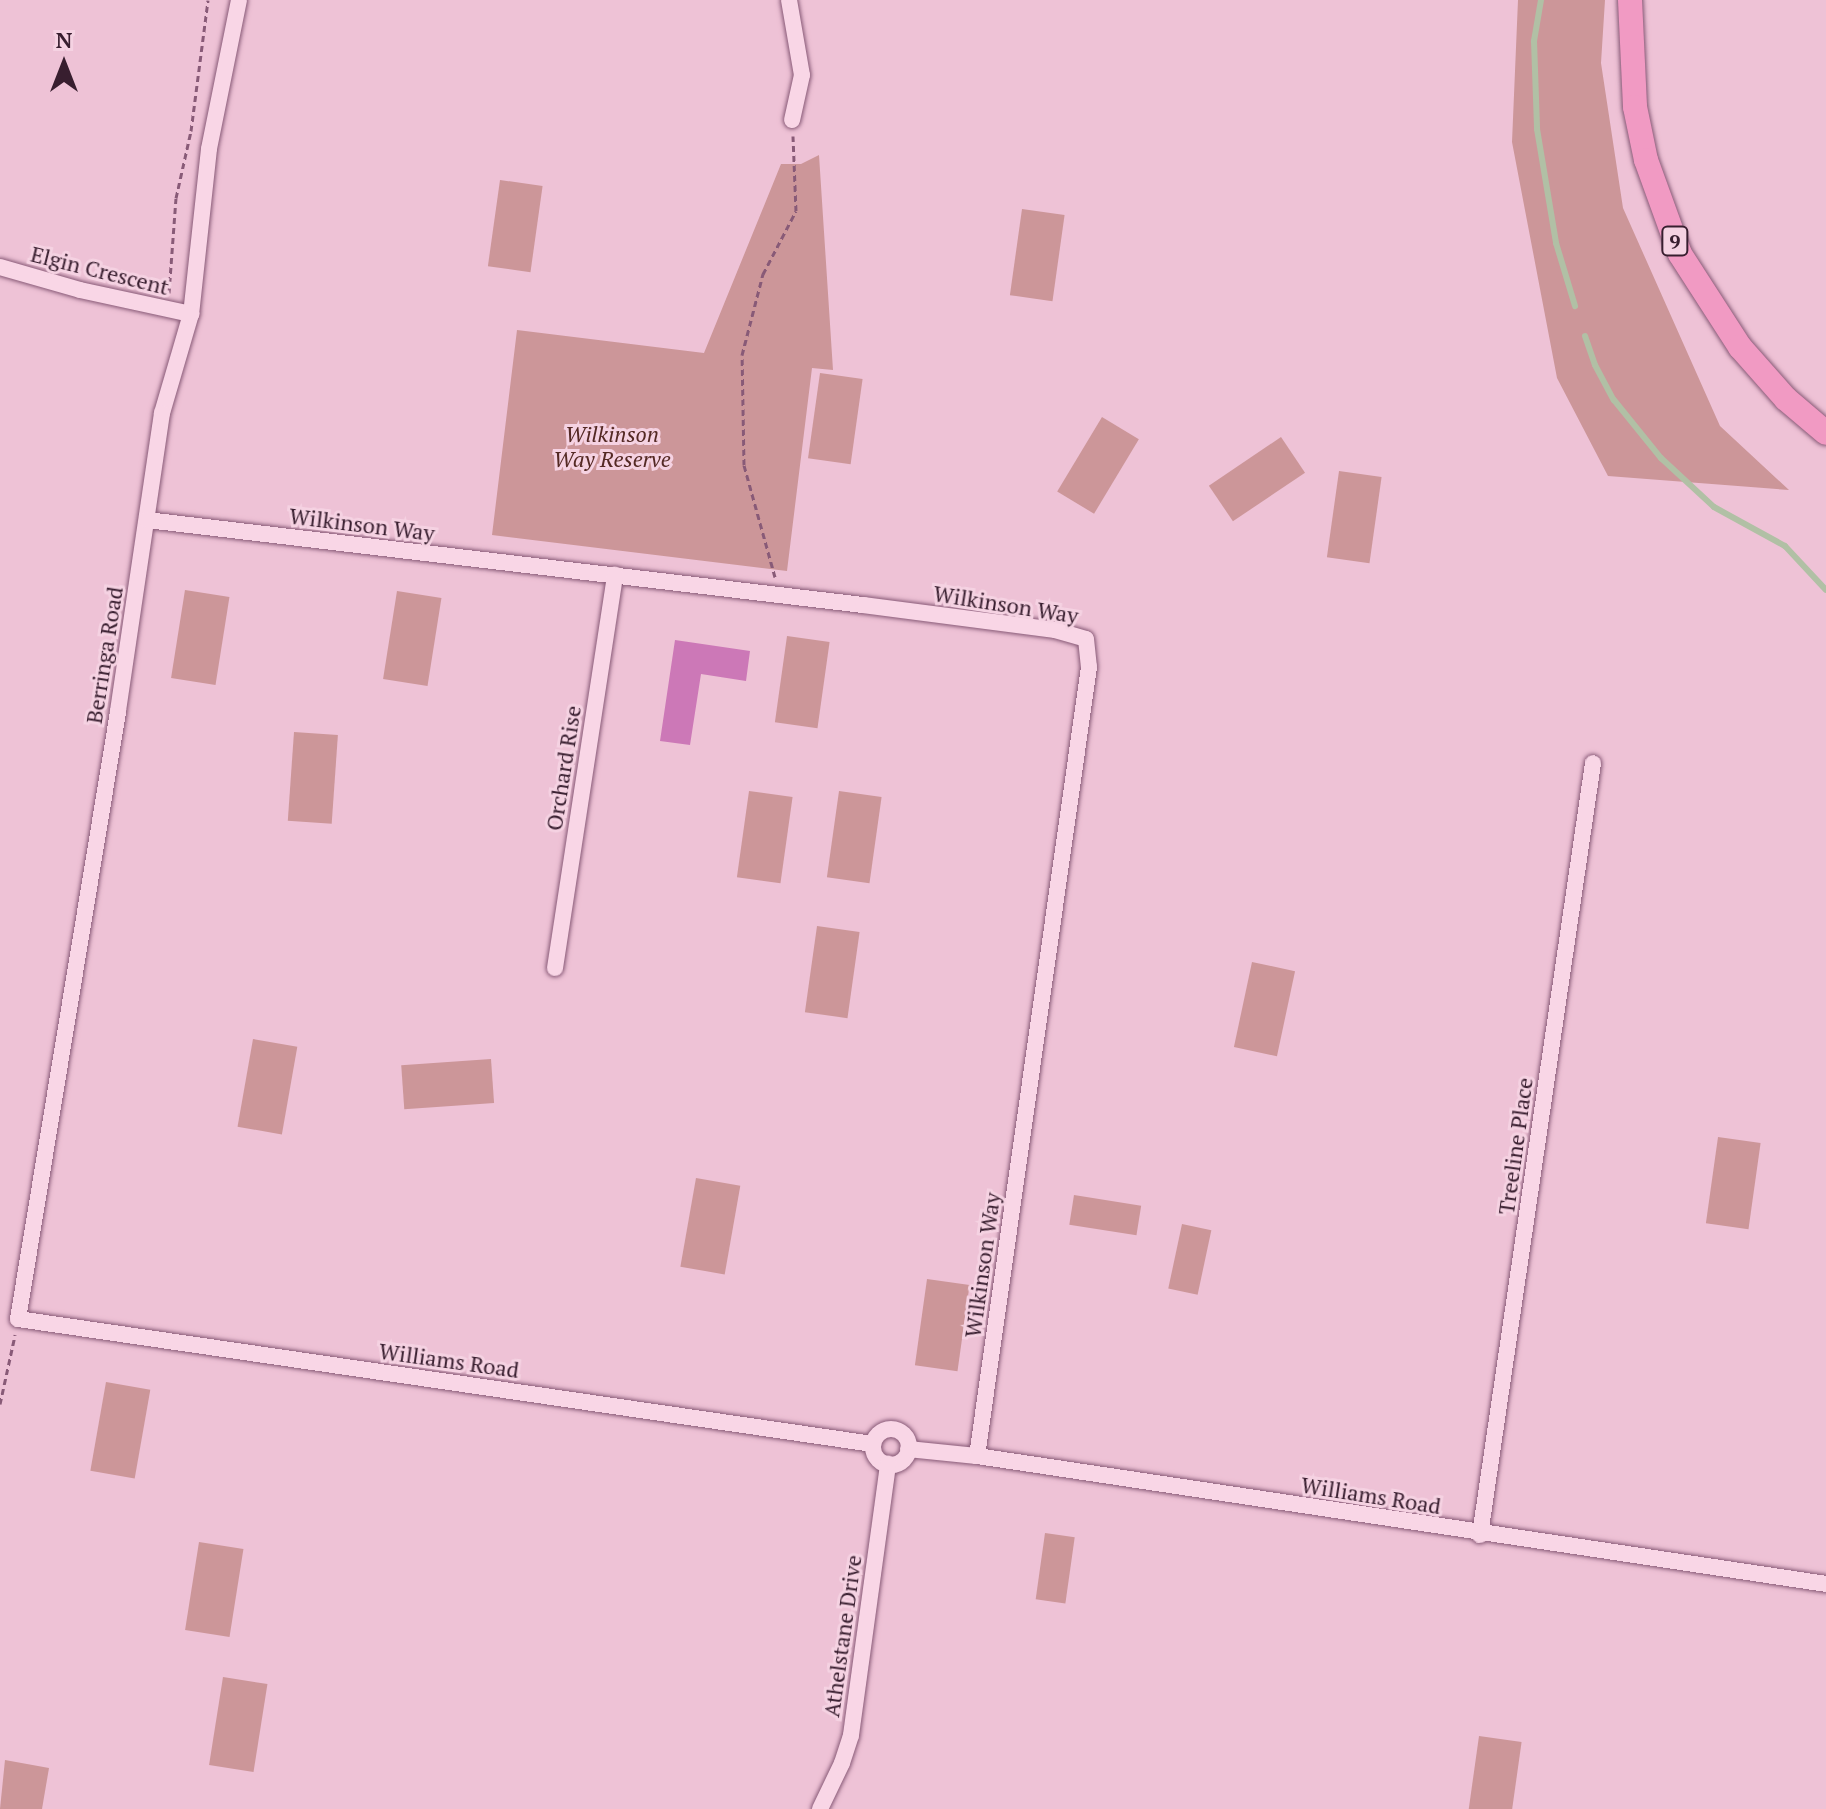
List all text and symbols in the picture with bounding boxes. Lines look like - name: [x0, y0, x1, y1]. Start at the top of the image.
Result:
- north arrow: [24, 24, 104, 104]
- text: N: [56, 25, 72, 54]
- road number: 9: [1661, 225, 1689, 257]
- street label: Elgin Crescent: [28, 240, 172, 300]
- park label: Wilkinson Way Reserve: [553, 420, 671, 472]
- street label: Wilkinson Way: [288, 502, 436, 546]
- street label: Wilkinson Way: [932, 580, 1080, 628]
- street label: Berringa Road: [80, 585, 128, 725]
- street label: Orchard Rise: [540, 704, 586, 832]
- street label: Treeline Place: [1492, 1076, 1538, 1216]
- street label: Wilkinson Way: [959, 1191, 1005, 1339]
- street label: Williams Road: [377, 1337, 521, 1383]
- street label: Williams Road: [1299, 1471, 1443, 1519]
- street label: Athelstane Drive: [818, 1553, 866, 1719]

